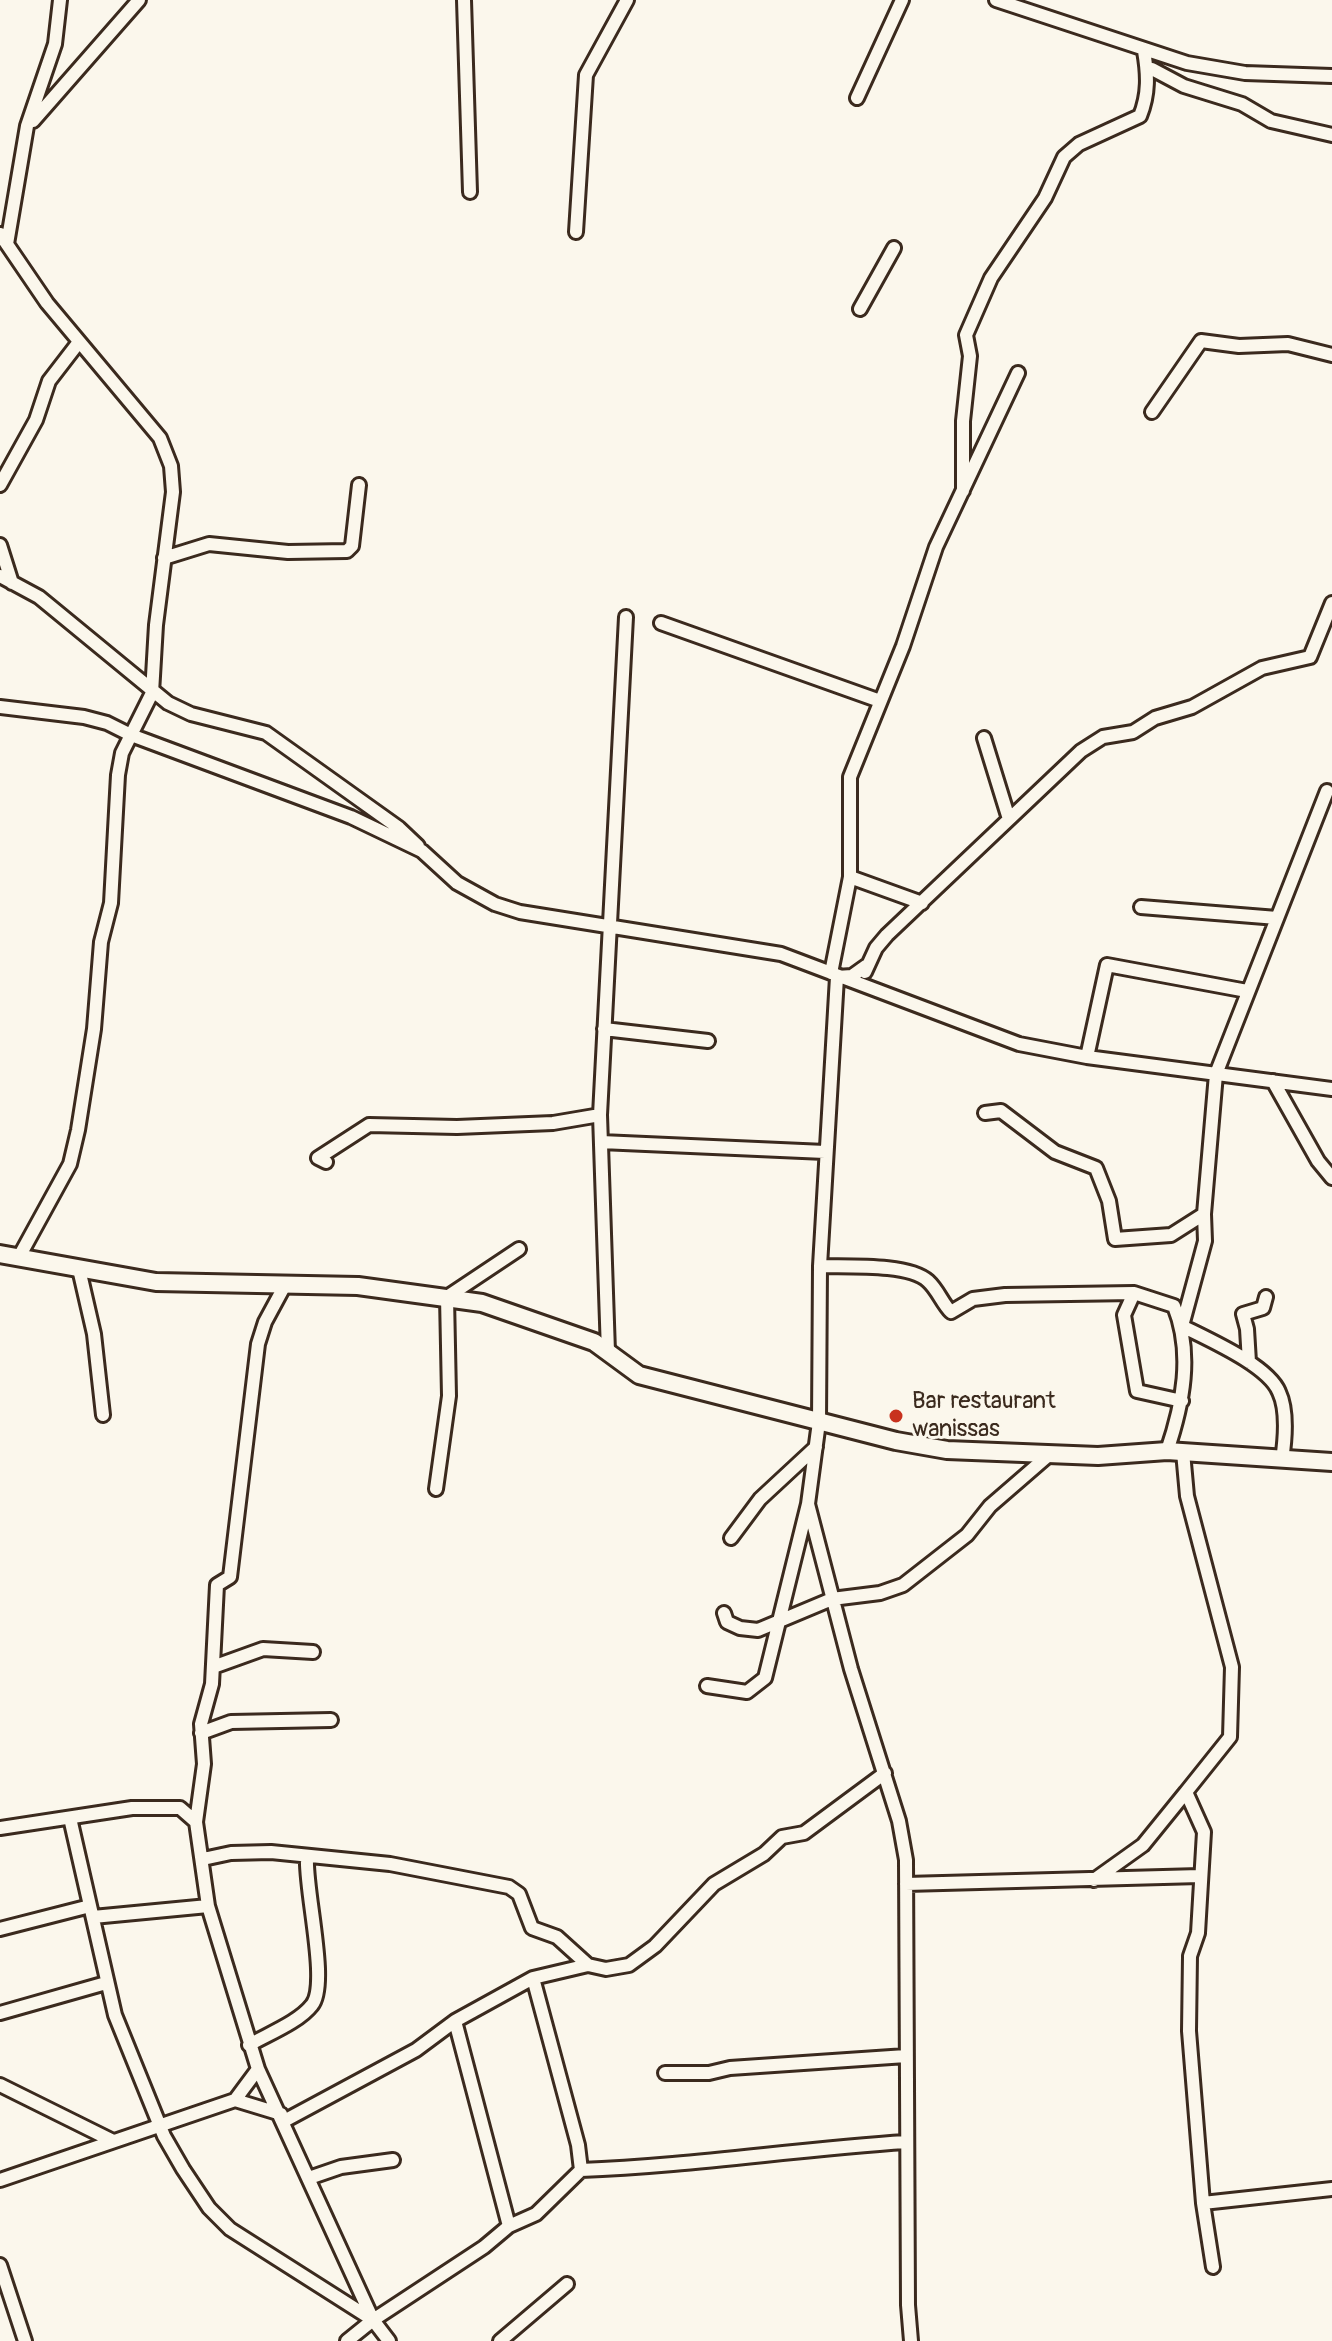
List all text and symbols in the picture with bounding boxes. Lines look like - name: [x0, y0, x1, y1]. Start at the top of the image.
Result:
- place label: Bar restaurant wanissas: [912, 1388, 1056, 1444]
- marker: Bar restaurant wanissas: [887, 1407, 905, 1425]

